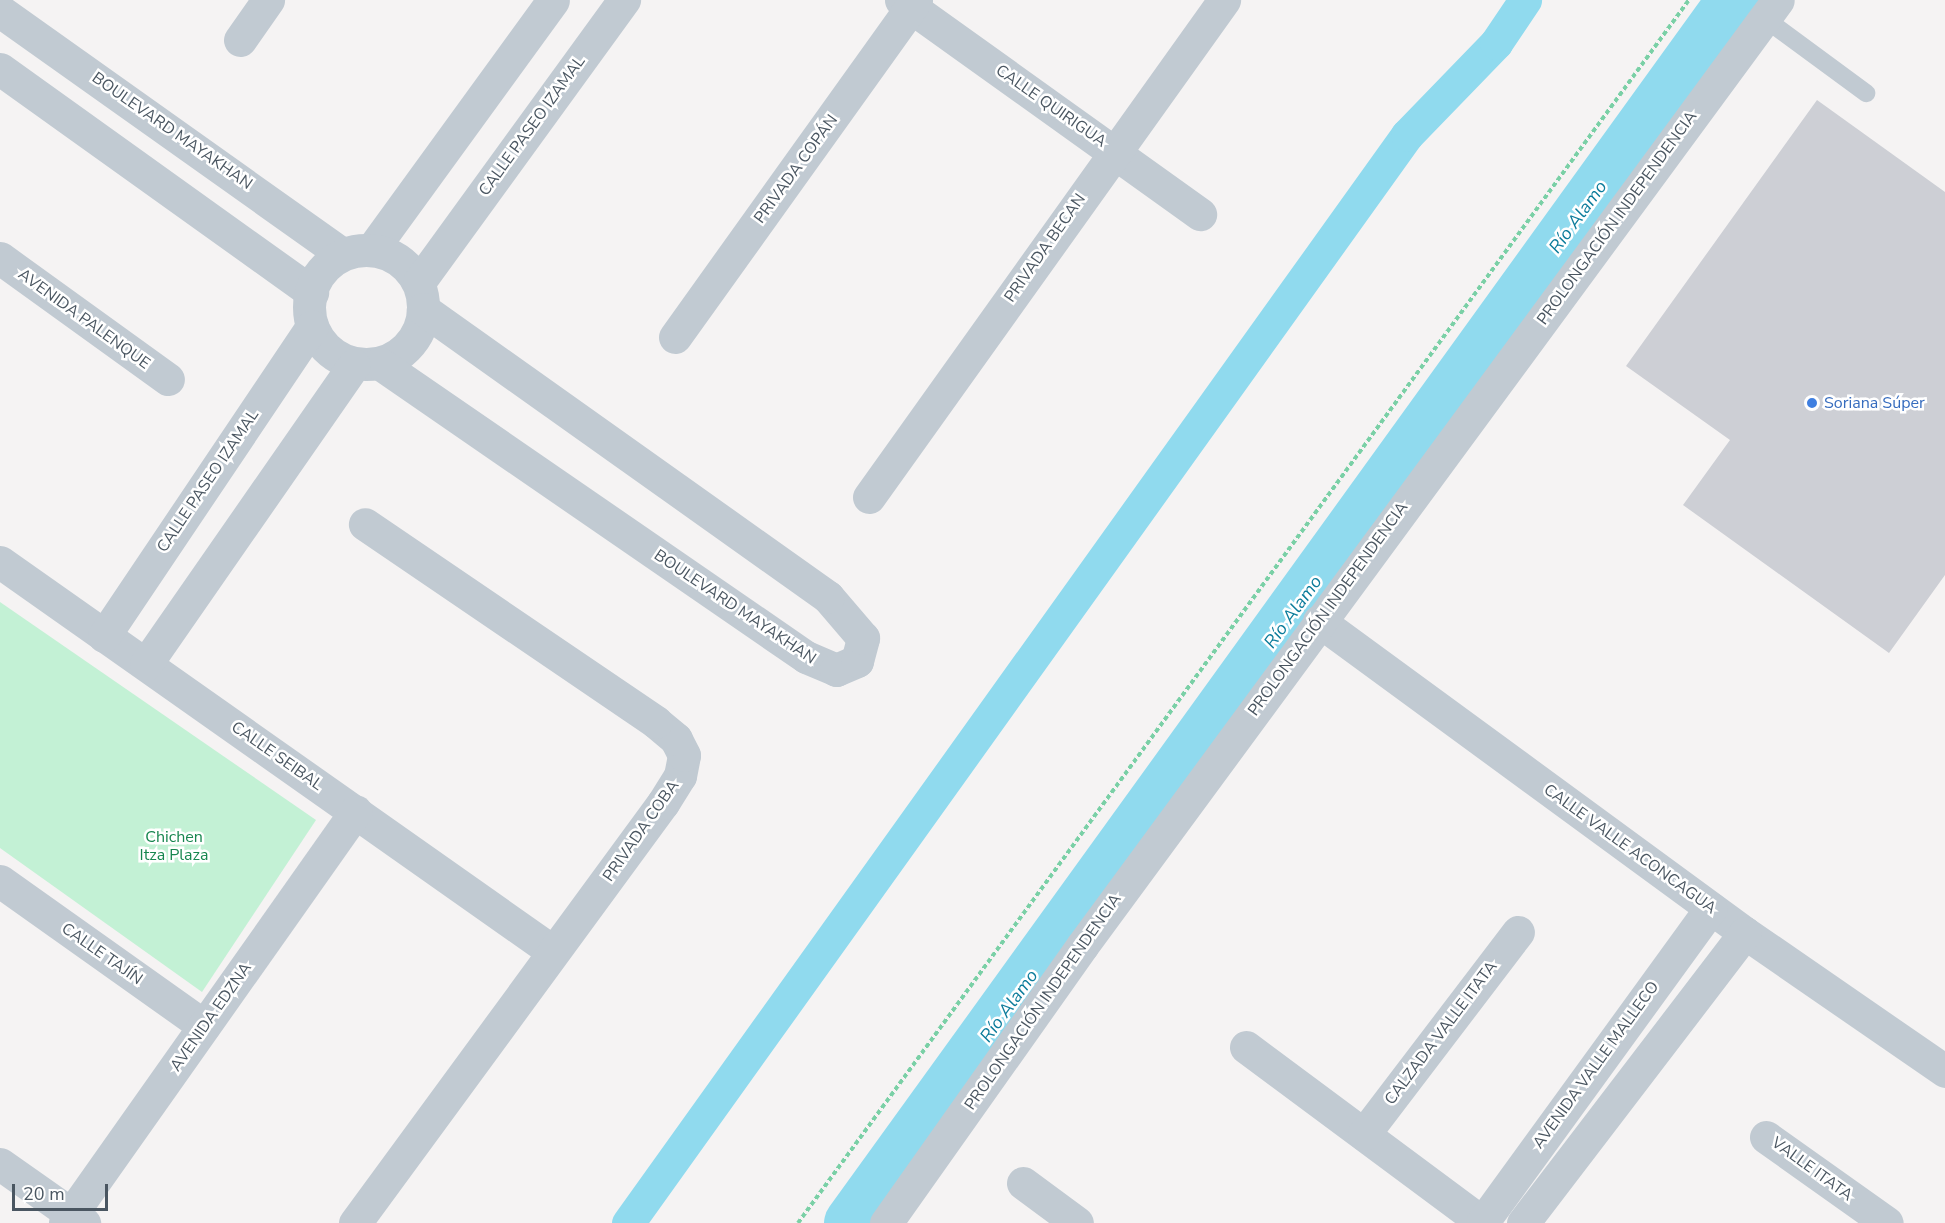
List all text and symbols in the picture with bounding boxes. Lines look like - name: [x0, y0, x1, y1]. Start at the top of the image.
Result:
- street label: CALLE PASEO IZAMAL: [475, 52, 589, 200]
- street label: CALLE QUIRIGUA: [992, 61, 1110, 151]
- street label: BOULEVARD MAYAKHAN: [88, 68, 256, 194]
- street label: PROLONGACIÓN INDEPENDENCIA: [1533, 107, 1701, 329]
- street label: PRIVADA COPÁN: [750, 111, 842, 227]
- water label: Río Alamo: [1544, 177, 1612, 257]
- street label: PRIVADA BECAN: [1000, 190, 1090, 306]
- street label: AVENIDA PALENQUE: [14, 265, 154, 373]
- place label: Soriana Súper: [1824, 393, 1925, 413]
- marker: Soriana Súper: [1805, 396, 1819, 410]
- street label: CALLE PASEO IZAMAL: [153, 406, 263, 556]
- street label: PROLONGACIÓN INDEPENDENCIA: [1244, 498, 1412, 720]
- street label: BOULEVARD MAYAKHAN: [650, 546, 820, 668]
- water label: Río Alamo: [1259, 572, 1327, 652]
- street label: CALLE SEIBAL: [228, 717, 326, 795]
- street label: PRIVADA COBA: [599, 777, 683, 885]
- street label: CALLE VALLE ACONCAGUA: [1540, 780, 1720, 918]
- park label: Chichen Itza Plaza: [140, 827, 208, 865]
- street label: PROLONGACIÓN INDEPENDENCIA: [961, 890, 1125, 1114]
- street label: CALLE TAJÍN: [58, 919, 146, 989]
- street label: CALZADA VALLE ITATA: [1381, 957, 1501, 1109]
- street label: AVENIDA EDZNA: [166, 959, 256, 1075]
- water label: Río Alamo: [975, 966, 1043, 1046]
- street label: AVENIDA VALLE MALLECO: [1529, 978, 1663, 1152]
- street label: VALLE ITATA: [1768, 1133, 1856, 1205]
- scale bar: [15, 1172, 111, 1210]
- text: 20 m: [23, 1182, 65, 1206]

